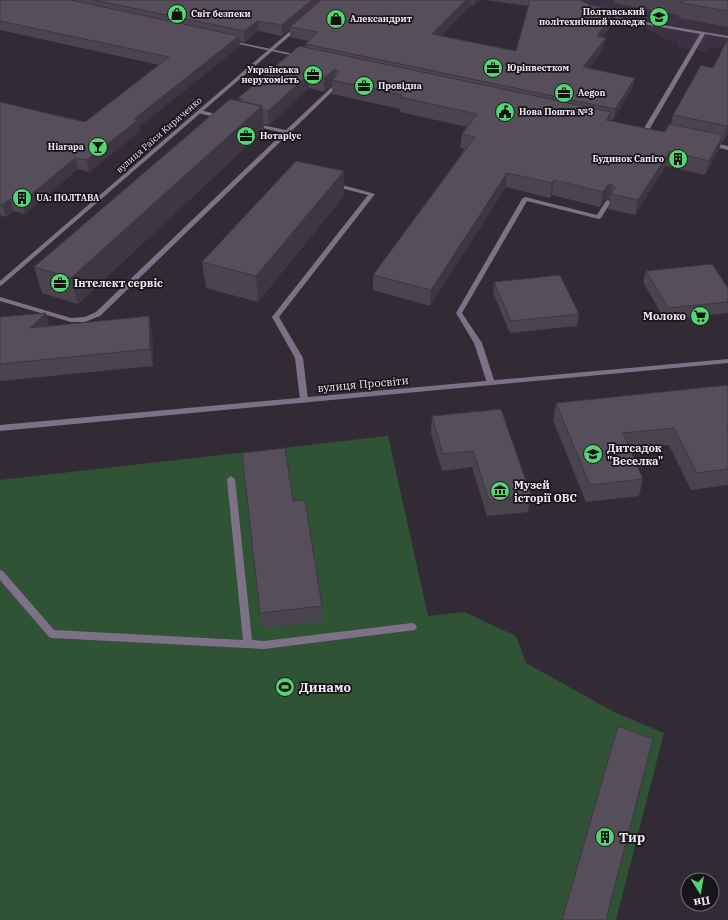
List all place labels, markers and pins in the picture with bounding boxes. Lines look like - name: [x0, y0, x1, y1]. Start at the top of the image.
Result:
- shop icon: Світ безпеки: [166, 3, 188, 25]
- place label: Полтавський політехнічний коледж: [539, 6, 645, 27]
- school or university icon: Полтавський політехнічний коледж: [648, 6, 670, 28]
- place label: Світ безпеки: [191, 8, 251, 19]
- shop icon: Александрит: [325, 8, 347, 30]
- place label: Александрит: [350, 13, 413, 24]
- office icon: Юрінвестком: [482, 57, 504, 79]
- place label: Юрінвестком: [507, 62, 570, 73]
- place label: Українська нерухомість: [242, 64, 299, 85]
- office icon: Українська нерухомість: [302, 64, 324, 86]
- office icon: Провідна: [353, 75, 375, 97]
- place label: Провідна: [378, 80, 422, 91]
- office icon: Aegon: [553, 82, 575, 104]
- place label: Aegon: [578, 87, 606, 98]
- public building icon: Нова Пошта №3: [494, 101, 516, 123]
- place label: Нова Пошта №3: [519, 106, 593, 117]
- office icon: Нотаріус: [235, 125, 257, 147]
- place label: Нотаріус: [260, 130, 301, 141]
- bar icon: Ніагара: [87, 136, 109, 158]
- place label: Ніагара: [48, 141, 84, 152]
- building icon: Будинок Сапіго: [667, 148, 689, 170]
- place label: Будинок Сапіго: [593, 153, 664, 164]
- building icon: UA: ПОЛТАВА: [11, 187, 33, 209]
- place label: UA: ПОЛТАВА: [36, 192, 100, 203]
- office icon: Інтелект сервіс: [49, 272, 71, 294]
- place label: Інтелект сервіс: [74, 276, 163, 290]
- supermarket icon: Молоко: [689, 305, 711, 327]
- place label: Молоко: [643, 309, 686, 323]
- place label: Дитсадок "Веселка": [607, 441, 663, 468]
- school or university icon: Дитсадок "Веселка": [582, 443, 604, 465]
- place label: Музей історії ОВС: [514, 478, 577, 505]
- museum icon: Музей історії ОВС: [489, 480, 511, 502]
- sports icon: Динамо: [274, 676, 296, 698]
- place label: Динамо: [299, 679, 351, 696]
- building icon: Тир: [594, 826, 616, 848]
- place label: Тир: [619, 829, 645, 846]

